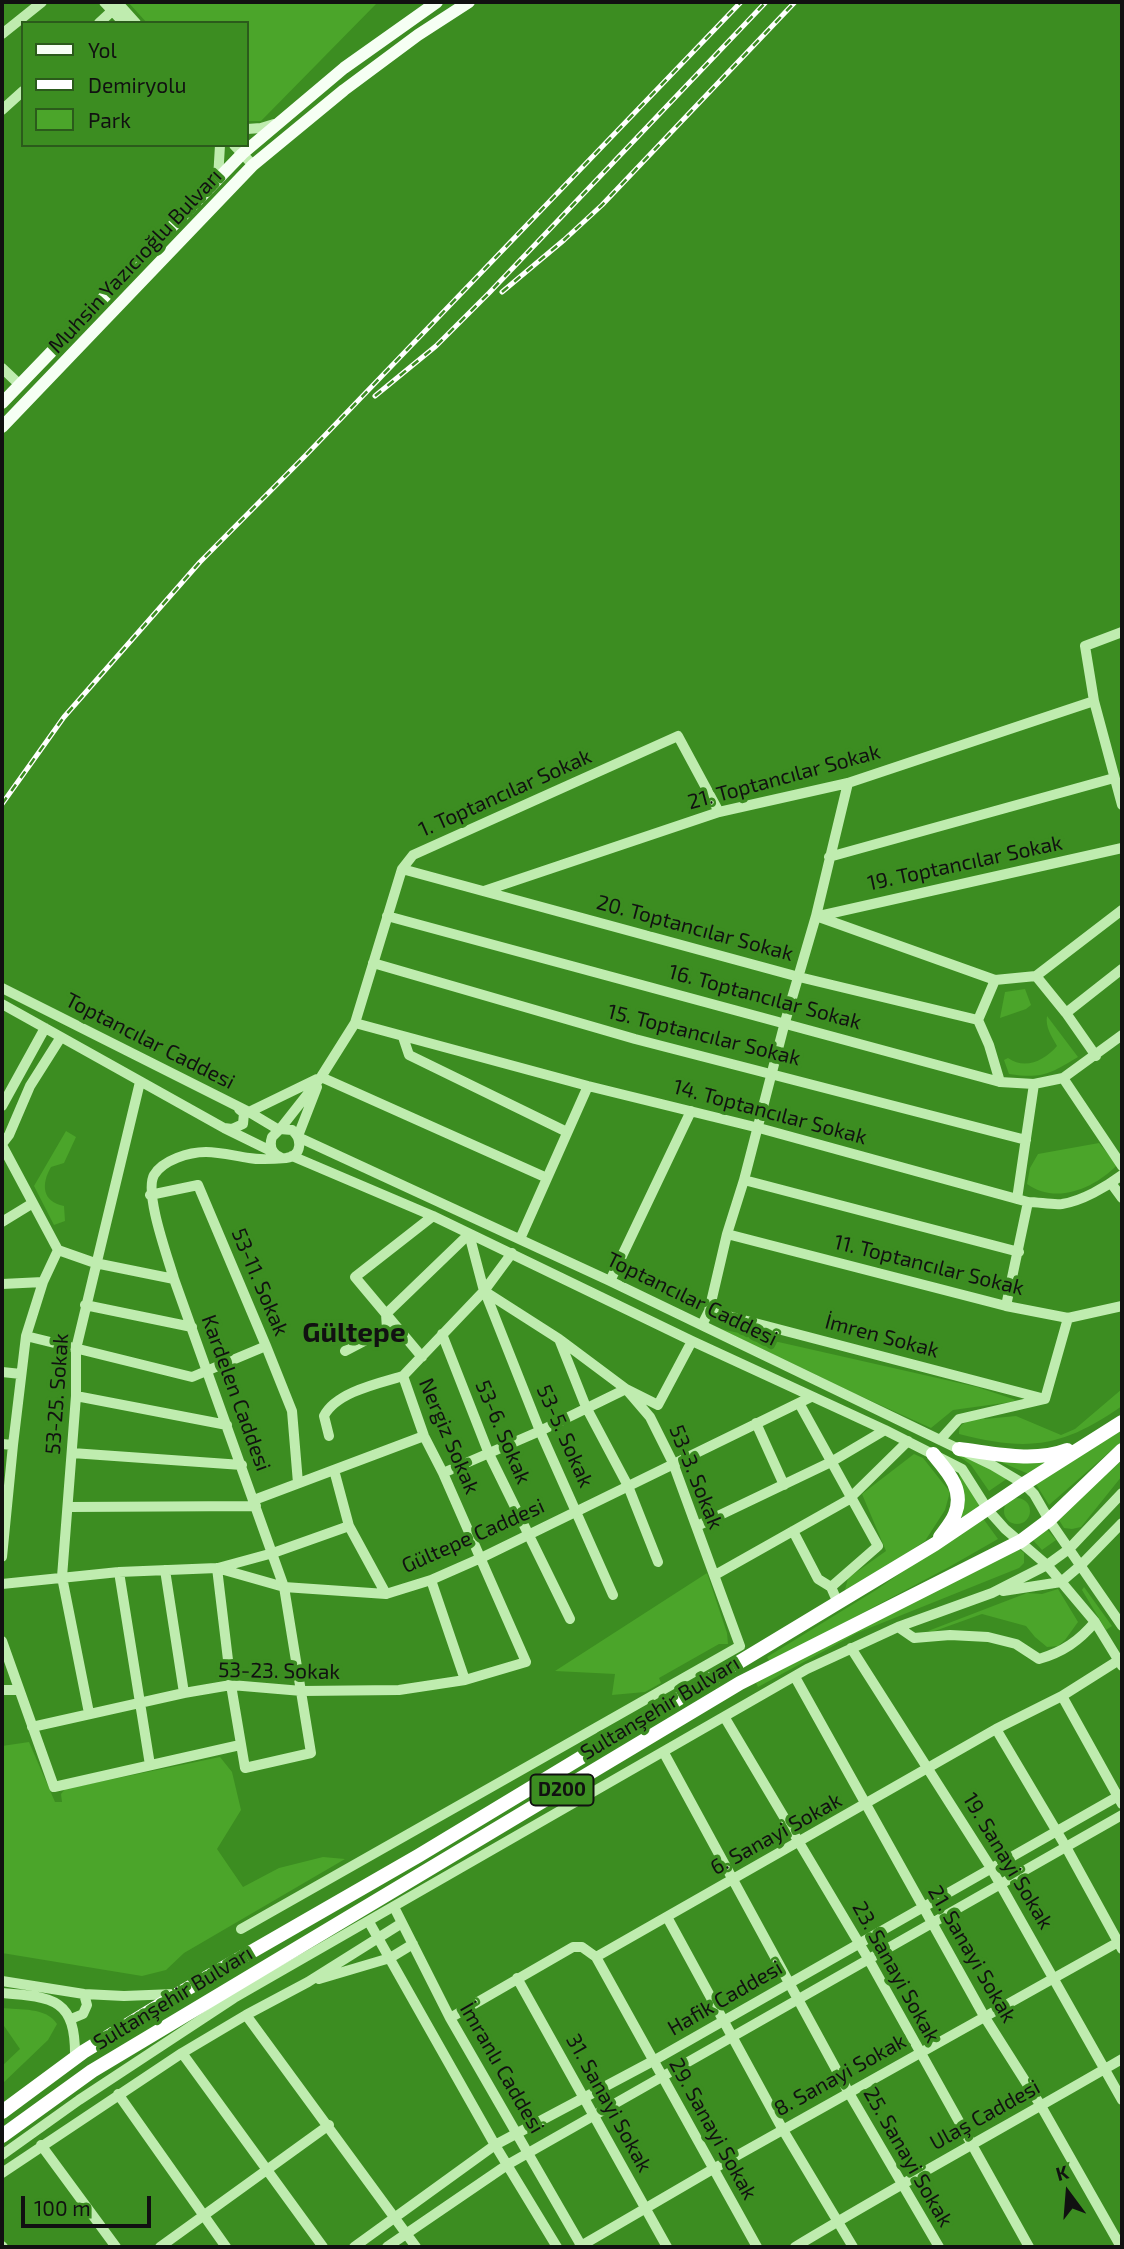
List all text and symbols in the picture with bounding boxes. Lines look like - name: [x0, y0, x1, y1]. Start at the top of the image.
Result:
- legend: [21, 21, 248, 147]
- text: Yol: [88, 37, 117, 62]
- text: Demiryolu: [88, 72, 186, 97]
- text: Park: [88, 107, 131, 132]
- street label: Muhsin Yazıcıoğlu Bulvarı: [43, 164, 227, 358]
- street label: 21. Toptancılar Sokak: [685, 739, 883, 815]
- street label: 1. Toptancılar Sokak: [415, 744, 595, 842]
- street label: 19. Toptancılar Sokak: [865, 830, 1065, 896]
- street label: 20. Toptancılar Sokak: [594, 890, 796, 966]
- street label: 16. Toptancılar Sokak: [666, 959, 864, 1035]
- street label: Toptancılar Caddesi: [61, 987, 239, 1095]
- street label: 15. Toptancılar Sokak: [605, 999, 803, 1071]
- street label: 14. Toptancılar Sokak: [670, 1074, 870, 1150]
- street label: 53-11. Sokak: [226, 1224, 294, 1340]
- street label: 11. Toptancılar Sokak: [831, 1229, 1027, 1301]
- street label: Toptancılar Caddesi: [603, 1247, 781, 1351]
- street label: İmren Sokak: [822, 1309, 942, 1363]
- street label: Kardelen Caddesi: [196, 1311, 276, 1475]
- district label: Gültepe: [302, 1316, 406, 1350]
- street label: 53-25. Sokak: [40, 1333, 74, 1455]
- street label: Nergiz Sokak: [413, 1374, 485, 1498]
- street label: 53-6. Sokak: [470, 1376, 536, 1488]
- street label: 53-5. Sokak: [531, 1381, 599, 1491]
- street label: 53-3. Sokak: [664, 1421, 728, 1533]
- street label: Gültepe Caddesi: [398, 1493, 548, 1579]
- street label: Sultanşehir Bulvarı: [576, 1651, 744, 1765]
- street label: 53-23. Sokak: [218, 1657, 340, 1685]
- road number: D200: [530, 1774, 594, 1806]
- street label: 6. Sanayi Sokak: [706, 1788, 846, 1880]
- street label: 19. Sanayi Sokak: [957, 1788, 1059, 1934]
- street label: 21. Sanayi Sokak: [923, 1881, 1021, 2027]
- street label: 23. Sanayi Sokak: [847, 1897, 945, 2047]
- street label: Sultanşehir Bulvarı: [89, 1941, 257, 2055]
- street label: Hafik Caddesi: [663, 1955, 787, 2041]
- street label: İmranlı Caddesi: [454, 1998, 550, 2138]
- street label: 8. Sanayi Sokak: [770, 2028, 910, 2122]
- street label: 31. Sanayi Sokak: [561, 2029, 657, 2177]
- street label: 29. Sanayi Sokak: [664, 2054, 762, 2204]
- street label: Ulaş Caddesi: [926, 2074, 1044, 2156]
- street label: 25. Sanayi Sokak: [858, 2083, 958, 2231]
- north arrow: [1033, 2158, 1103, 2228]
- text: K: [1053, 2160, 1071, 2185]
- scale bar: [24, 2182, 154, 2226]
- text: 100 m: [34, 2195, 91, 2220]

